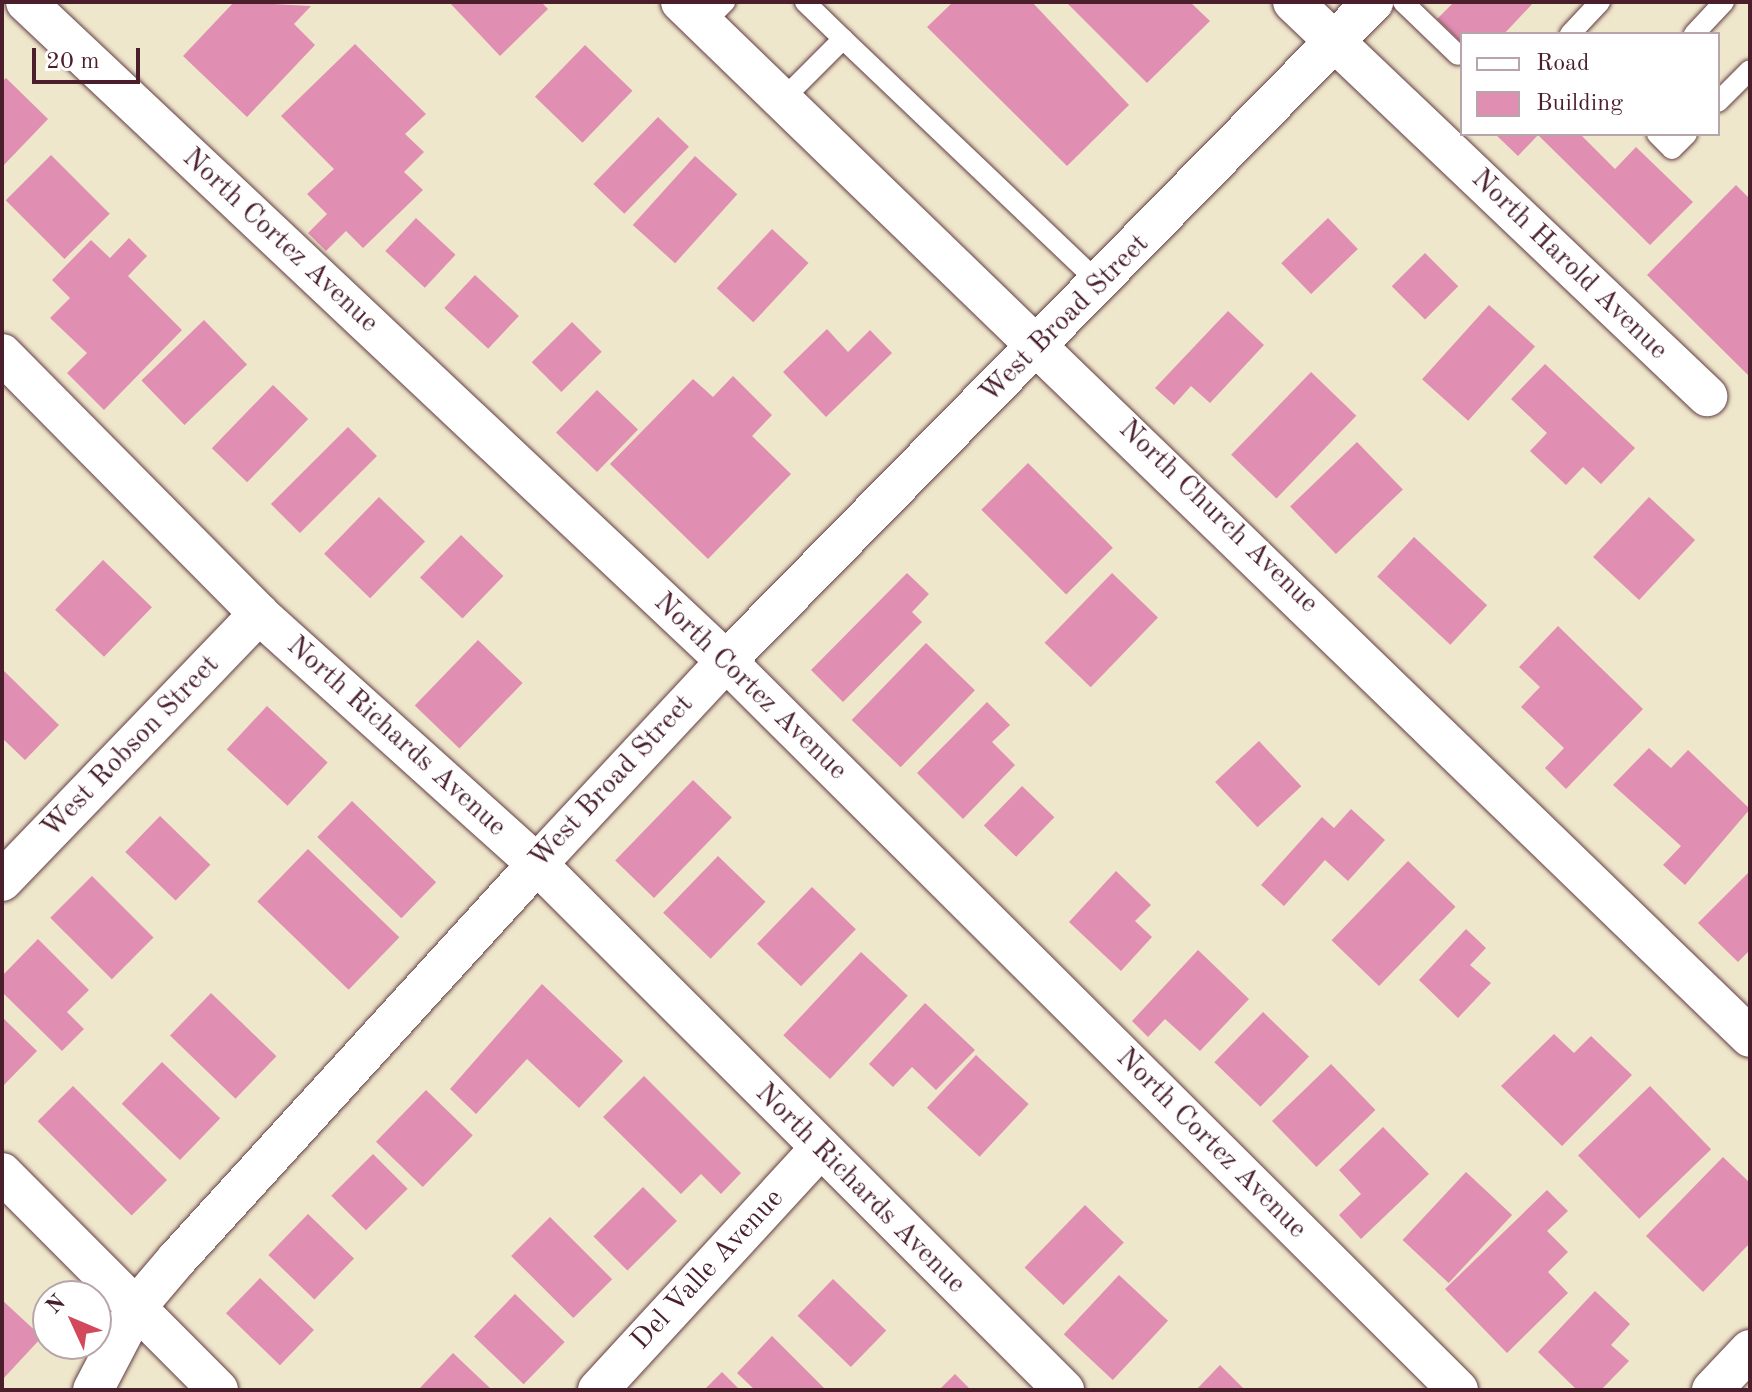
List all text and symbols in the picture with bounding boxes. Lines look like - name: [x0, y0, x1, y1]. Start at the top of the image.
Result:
- scale bar: [36, 32, 144, 82]
- legend: [1460, 32, 1720, 136]
- text: 20 m: [46, 50, 100, 74]
- text: Road: [1536, 52, 1589, 76]
- text: Building: [1536, 92, 1623, 116]
- street label: North Cortez Avenue: [175, 142, 385, 340]
- street label: North Harold Avenue: [1464, 163, 1674, 367]
- street label: West Broad Street: [974, 228, 1156, 410]
- street label: North Church Avenue: [1111, 413, 1325, 621]
- street label: North Cortez Avenue: [646, 586, 854, 788]
- street label: North Richards Avenue: [279, 630, 513, 844]
- street label: West Robson Street: [35, 649, 227, 845]
- street label: West Broad Street: [523, 688, 701, 876]
- street label: North Cortez Avenue: [1109, 1042, 1313, 1246]
- street label: North Richards Avenue: [748, 1077, 972, 1301]
- street label: Del Valle Avenue: [625, 1182, 791, 1358]
- north arrow: [32, 1280, 112, 1360]
- text: N: [42, 1291, 70, 1318]

